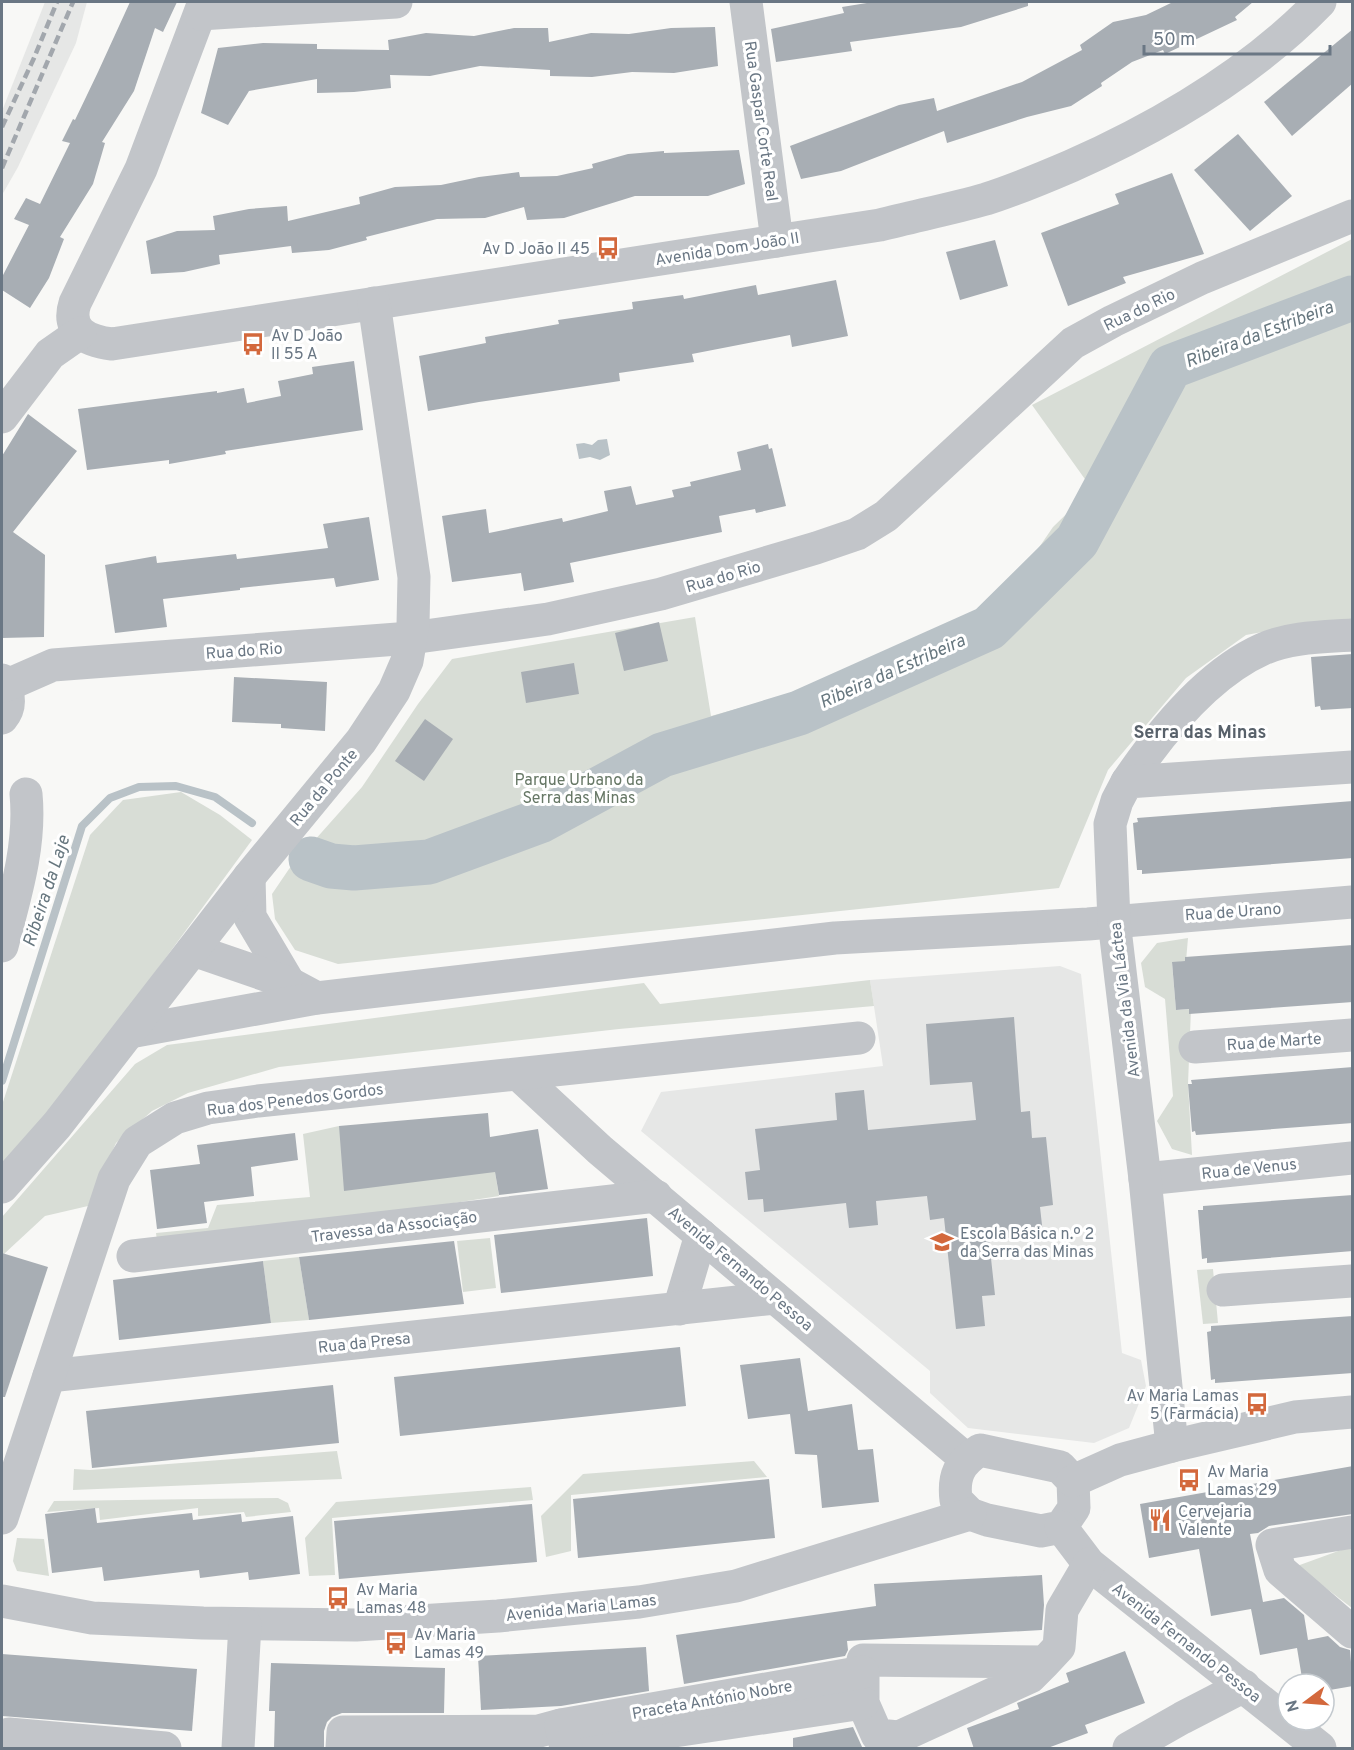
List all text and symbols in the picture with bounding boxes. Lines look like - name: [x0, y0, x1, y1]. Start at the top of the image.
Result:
- scale bar: [1144, 18, 1330, 56]
- text: 50 m: [1153, 29, 1195, 52]
- street label: Rua Gaspar Corte Real: [739, 40, 781, 203]
- street label: Avenida Dom João II: [654, 229, 801, 271]
- bus stop icon: Av D João II 45: [595, 235, 621, 261]
- place label: Av D João II 45: [482, 240, 590, 260]
- street label: Rua do Rio: [1101, 285, 1179, 337]
- water label: Ribeira da Estribeira: [1182, 296, 1338, 374]
- place label: Av D João II 55 A: [271, 327, 343, 365]
- bus stop icon: Av D João II 55 A: [240, 331, 266, 357]
- street label: Rua do Rio: [684, 558, 763, 598]
- water label: Ribeira da Estribeira: [816, 630, 970, 715]
- street label: Rua do Rio: [205, 639, 283, 665]
- district label: Serra das Minas: [1134, 722, 1266, 745]
- street label: Rua da Ponte: [286, 745, 363, 831]
- park label: Parque Urbano da Serra das Minas: [515, 771, 643, 809]
- water label: Ribeira da Laje: [19, 832, 76, 950]
- street label: Rua de Urano: [1184, 900, 1282, 926]
- street label: Avenida da Via Láctea: [1107, 921, 1145, 1079]
- street label: Rua de Marte: [1226, 1030, 1322, 1056]
- street label: Rua dos Penedos Gordos: [206, 1080, 385, 1122]
- street label: Rua de Venus: [1201, 1155, 1298, 1185]
- street label: Avenida Fernando Pessoa: [663, 1203, 816, 1336]
- street label: Travessa da Associação: [310, 1208, 478, 1248]
- place label: Escola Básica n.º 2 da Serra das Minas: [960, 1225, 1094, 1263]
- school or university icon: Escola Básica n.º 2 da Serra das Minas: [929, 1229, 955, 1255]
- street label: Rua da Presa: [317, 1329, 411, 1359]
- place label: Av Maria Lamas 5 (Farmácia): [1126, 1387, 1239, 1425]
- bus stop icon: Av Maria Lamas 5 (Farmácia): [1244, 1391, 1270, 1417]
- place label: Av Maria Lamas 29: [1207, 1463, 1277, 1501]
- bus stop icon: Av Maria Lamas 29: [1176, 1467, 1202, 1493]
- place label: Cervejaria Valente: [1178, 1503, 1252, 1541]
- restaurant icon: Cervejaria Valente: [1147, 1507, 1173, 1533]
- street label: Avenida Fernando Pessoa: [1107, 1579, 1264, 1708]
- place label: Av Maria Lamas 48: [356, 1581, 427, 1619]
- bus stop icon: Av Maria Lamas 48: [325, 1585, 351, 1611]
- street label: Avenida Maria Lamas: [505, 1591, 658, 1627]
- place label: Av Maria Lamas 49: [414, 1626, 484, 1664]
- bus stop icon: Av Maria Lamas 49: [383, 1630, 409, 1656]
- north arrow: [1276, 1672, 1336, 1732]
- street label: Praceta António Nobre: [631, 1677, 794, 1725]
- text: N: [1282, 1697, 1305, 1714]

